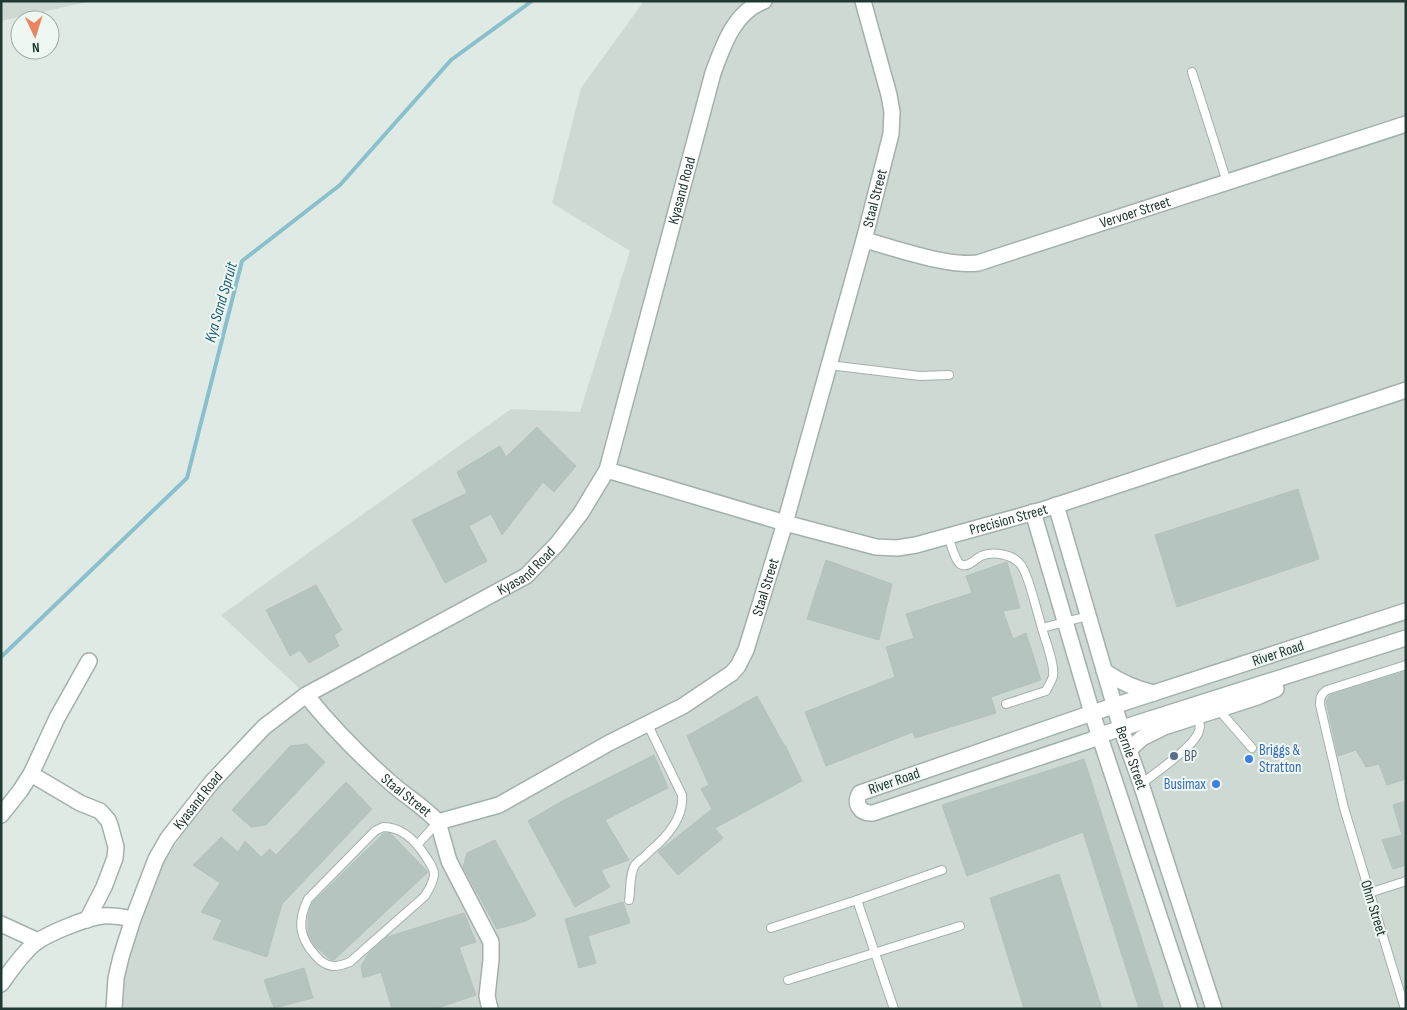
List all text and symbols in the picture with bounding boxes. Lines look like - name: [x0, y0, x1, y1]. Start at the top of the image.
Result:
- north arrow: [10, 10, 60, 60]
- text: N: [32, 39, 40, 56]
- street label: Kyasand Road: [664, 155, 700, 226]
- street label: Staal Street: [859, 167, 892, 229]
- street label: Vervoer Street: [1097, 192, 1173, 233]
- water label: Kya Sand Spruit: [201, 259, 242, 345]
- street label: Precision Street: [967, 500, 1050, 540]
- street label: Kyasand Road: [494, 543, 559, 600]
- street label: Staal Street: [748, 556, 784, 618]
- street label: River Road: [1250, 636, 1306, 671]
- street label: Bernie Street: [1111, 724, 1151, 793]
- place label: Briggs & Stratton: [1259, 741, 1302, 777]
- place label: BP: [1184, 747, 1197, 766]
- marker: BP: [1168, 750, 1180, 762]
- marker: Briggs & Stratton: [1243, 753, 1255, 765]
- street label: River Road: [866, 764, 922, 799]
- street label: Kyasand Road: [169, 768, 227, 834]
- street label: Staal Street: [377, 770, 436, 822]
- place label: Busimax: [1164, 775, 1206, 794]
- marker: Busimax: [1210, 778, 1222, 790]
- street label: Ohm Street: [1356, 878, 1391, 939]

